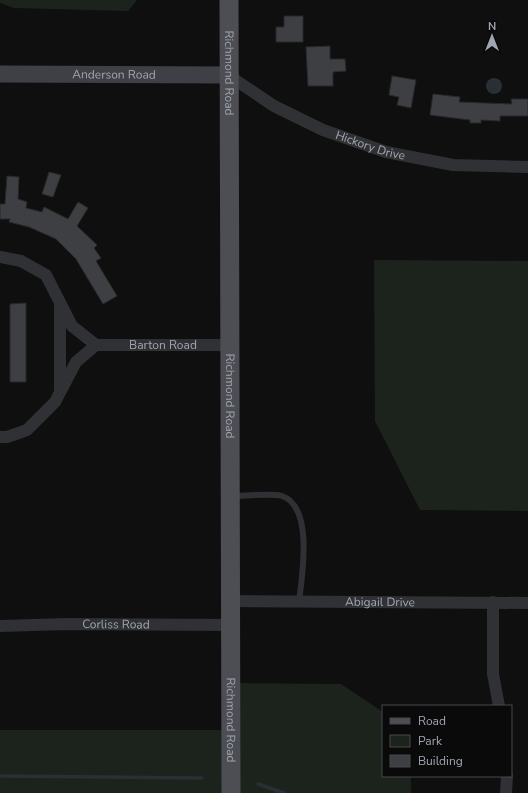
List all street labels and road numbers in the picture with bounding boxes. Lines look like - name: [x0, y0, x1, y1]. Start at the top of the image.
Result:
- street label: Richmond Road: [221, 30, 237, 116]
- street label: Anderson Road: [72, 66, 156, 83]
- street label: Hickory Drive: [333, 127, 407, 164]
- street label: Barton Road: [129, 337, 197, 353]
- street label: Richmond Road: [222, 353, 238, 439]
- street label: Abigail Drive: [345, 594, 415, 610]
- street label: Corliss Road: [82, 616, 150, 633]
- street label: Richmond Road: [223, 677, 239, 763]

